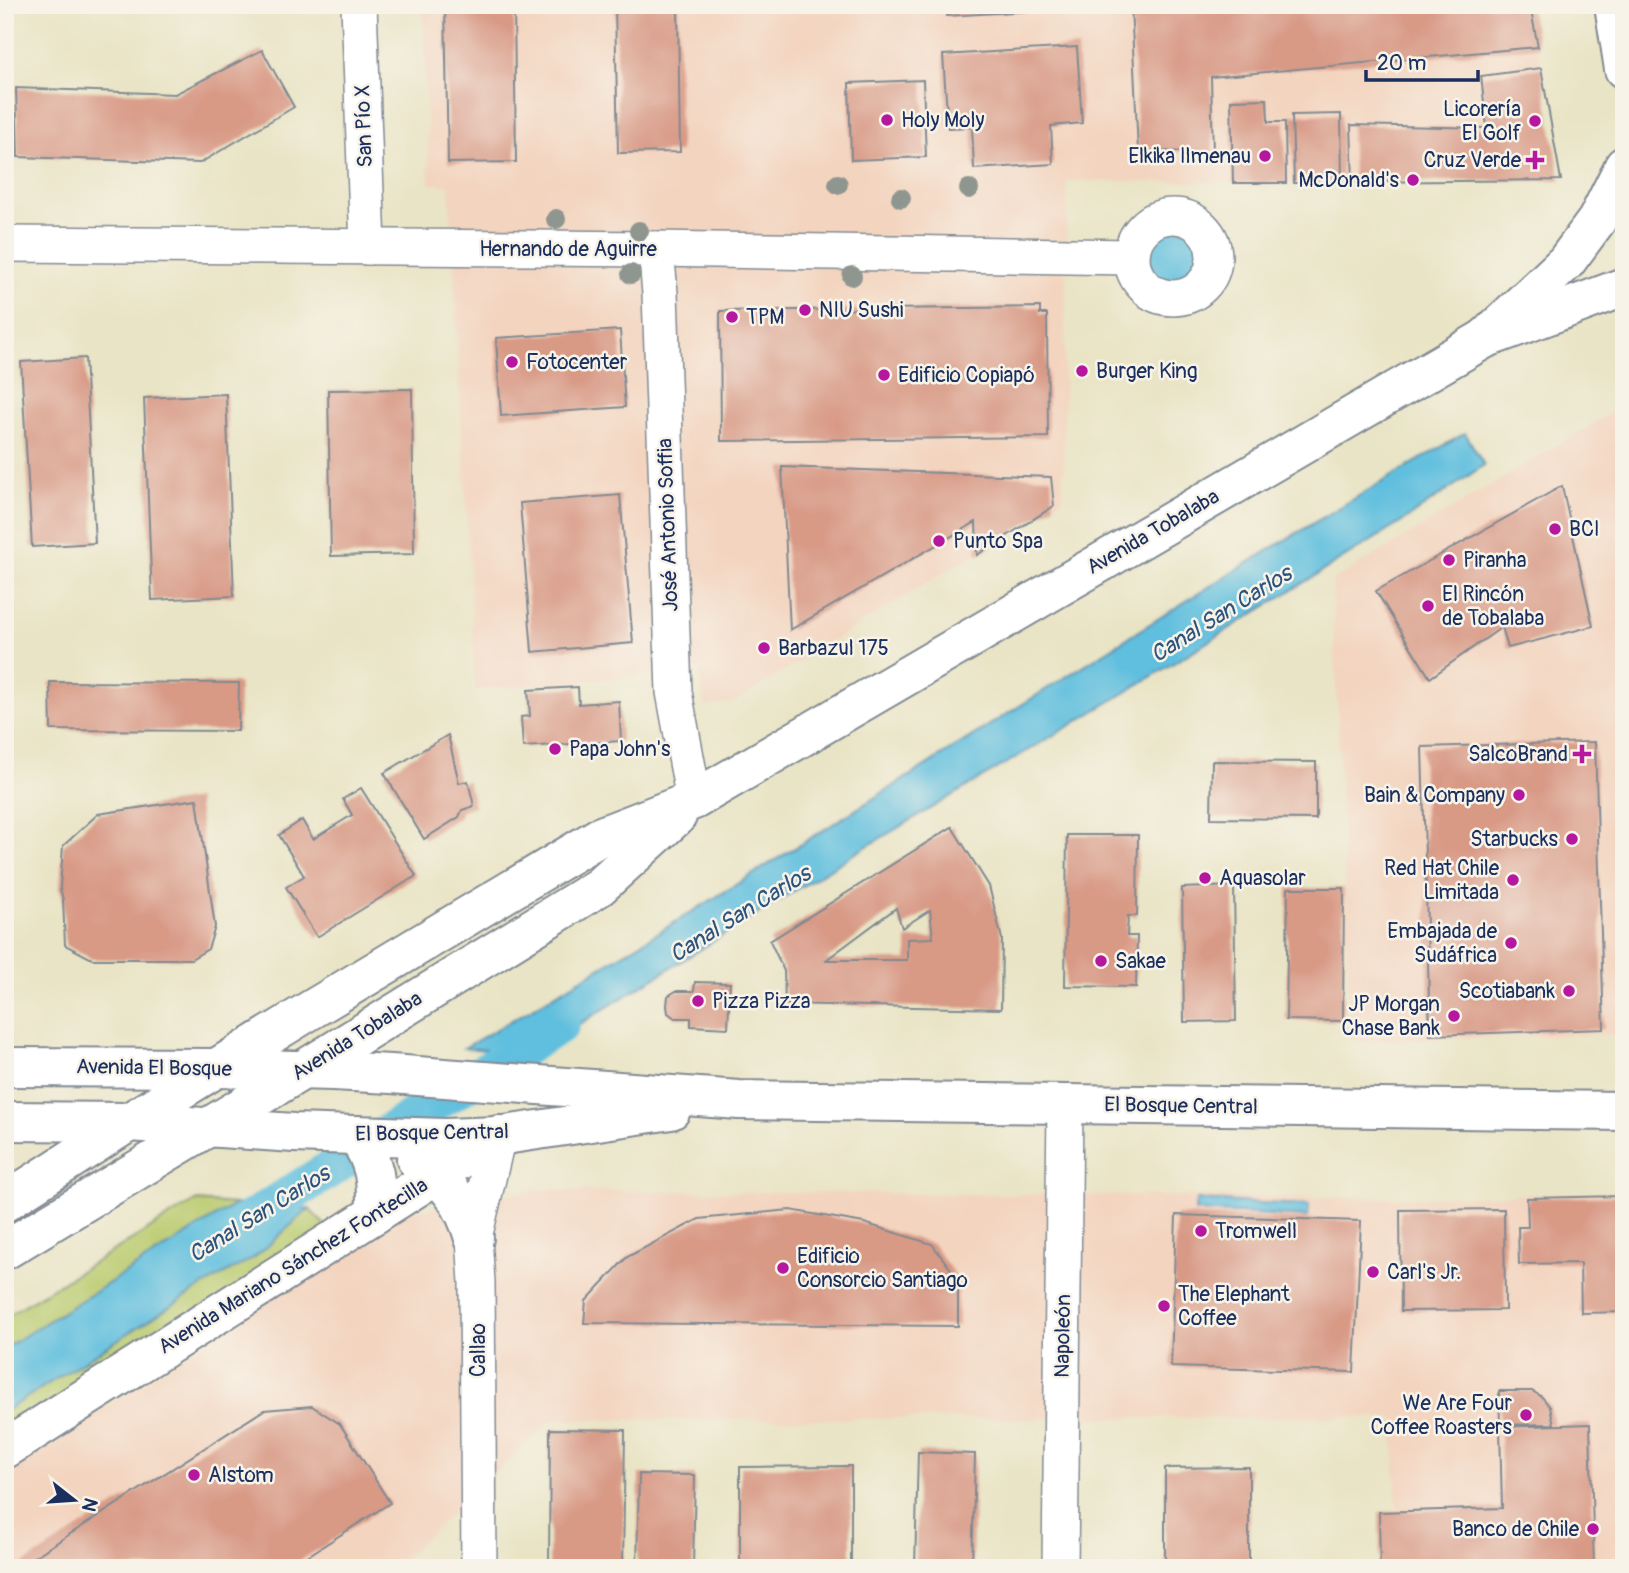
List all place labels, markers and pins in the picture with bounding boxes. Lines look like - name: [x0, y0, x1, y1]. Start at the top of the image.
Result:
- place label: Licorería El Golf: [1443, 96, 1521, 147]
- place label: Holy Moly: [901, 107, 984, 134]
- marker: Holy Moly: [879, 112, 895, 128]
- marker: Licorería El Golf: [1527, 113, 1543, 129]
- place label: Elkika Ilmenau: [1128, 143, 1251, 170]
- place label: Cruz Verde: [1424, 147, 1522, 174]
- marker: Elkika Ilmenau: [1257, 148, 1273, 164]
- marker: Cruz Verde: [1527, 152, 1543, 168]
- place label: McDonald's: [1298, 167, 1400, 194]
- marker: McDonald's: [1405, 172, 1421, 188]
- place label: NIU Sushi: [819, 297, 904, 324]
- marker: NIU Sushi: [797, 302, 813, 318]
- place label: TPM: [746, 304, 784, 331]
- marker: TPM: [724, 309, 740, 325]
- place label: Fotocenter: [526, 349, 628, 376]
- marker: Fotocenter: [504, 354, 520, 370]
- place label: Burger King: [1096, 358, 1198, 385]
- place label: Edificio Copiapó: [898, 362, 1035, 389]
- marker: Burger King: [1074, 363, 1090, 379]
- marker: Edificio Copiapó: [876, 367, 892, 383]
- place label: BCI: [1569, 516, 1600, 543]
- marker: BCI: [1547, 521, 1563, 537]
- place label: Punto Spa: [953, 528, 1043, 555]
- marker: Punto Spa: [931, 533, 947, 549]
- place label: Piranha: [1463, 547, 1526, 574]
- marker: Piranha: [1441, 552, 1457, 568]
- place label: El Rincón de Tobalaba: [1442, 581, 1544, 632]
- marker: El Rincón de Tobalaba: [1420, 598, 1436, 614]
- place label: Barbazul 175: [778, 635, 889, 662]
- marker: Barbazul 175: [756, 640, 772, 656]
- place label: Papa John's: [569, 736, 671, 763]
- marker: Papa John's: [547, 741, 563, 757]
- place label: SalcoBrand: [1468, 741, 1568, 768]
- marker: SalcoBrand: [1574, 746, 1590, 762]
- place label: Bain & Company: [1364, 782, 1505, 809]
- marker: Bain & Company: [1511, 787, 1527, 803]
- place label: Starbucks: [1470, 826, 1559, 853]
- marker: Starbucks: [1564, 831, 1580, 847]
- place label: Red Hat Chile Limitada: [1384, 855, 1500, 906]
- place label: Aquasolar: [1219, 865, 1306, 892]
- marker: Aquasolar: [1197, 870, 1213, 886]
- marker: Red Hat Chile Limitada: [1505, 872, 1521, 888]
- place label: Embajada de Sudáfrica: [1387, 918, 1498, 969]
- marker: Embajada de Sudáfrica: [1503, 935, 1519, 951]
- place label: Sakae: [1115, 948, 1167, 975]
- marker: Sakae: [1093, 953, 1109, 969]
- place label: Scotiabank: [1459, 978, 1555, 1005]
- marker: Scotiabank: [1561, 983, 1577, 999]
- place label: Pizza Pizza: [712, 988, 811, 1015]
- place label: JP Morgan Chase Bank: [1341, 991, 1440, 1042]
- marker: Pizza Pizza: [690, 993, 706, 1009]
- marker: JP Morgan Chase Bank: [1446, 1008, 1462, 1024]
- place label: Tromwell: [1215, 1218, 1297, 1245]
- marker: Tromwell: [1193, 1223, 1209, 1239]
- place label: Edificio Consorcio Santiago: [797, 1243, 968, 1294]
- place label: Carl's Jr.: [1387, 1259, 1461, 1286]
- marker: Edificio Consorcio Santiago: [775, 1260, 791, 1276]
- marker: Carl's Jr.: [1365, 1264, 1381, 1280]
- place label: The Elephant Coffee: [1178, 1281, 1290, 1332]
- marker: The Elephant Coffee: [1156, 1298, 1172, 1314]
- place label: We Are Four Coffee Roasters: [1370, 1390, 1513, 1441]
- marker: We Are Four Coffee Roasters: [1518, 1407, 1534, 1423]
- place label: Alstom: [208, 1462, 274, 1489]
- marker: Alstom: [186, 1467, 202, 1483]
- place label: Banco de Chile: [1452, 1516, 1580, 1543]
- marker: Banco de Chile: [1585, 1521, 1601, 1537]

